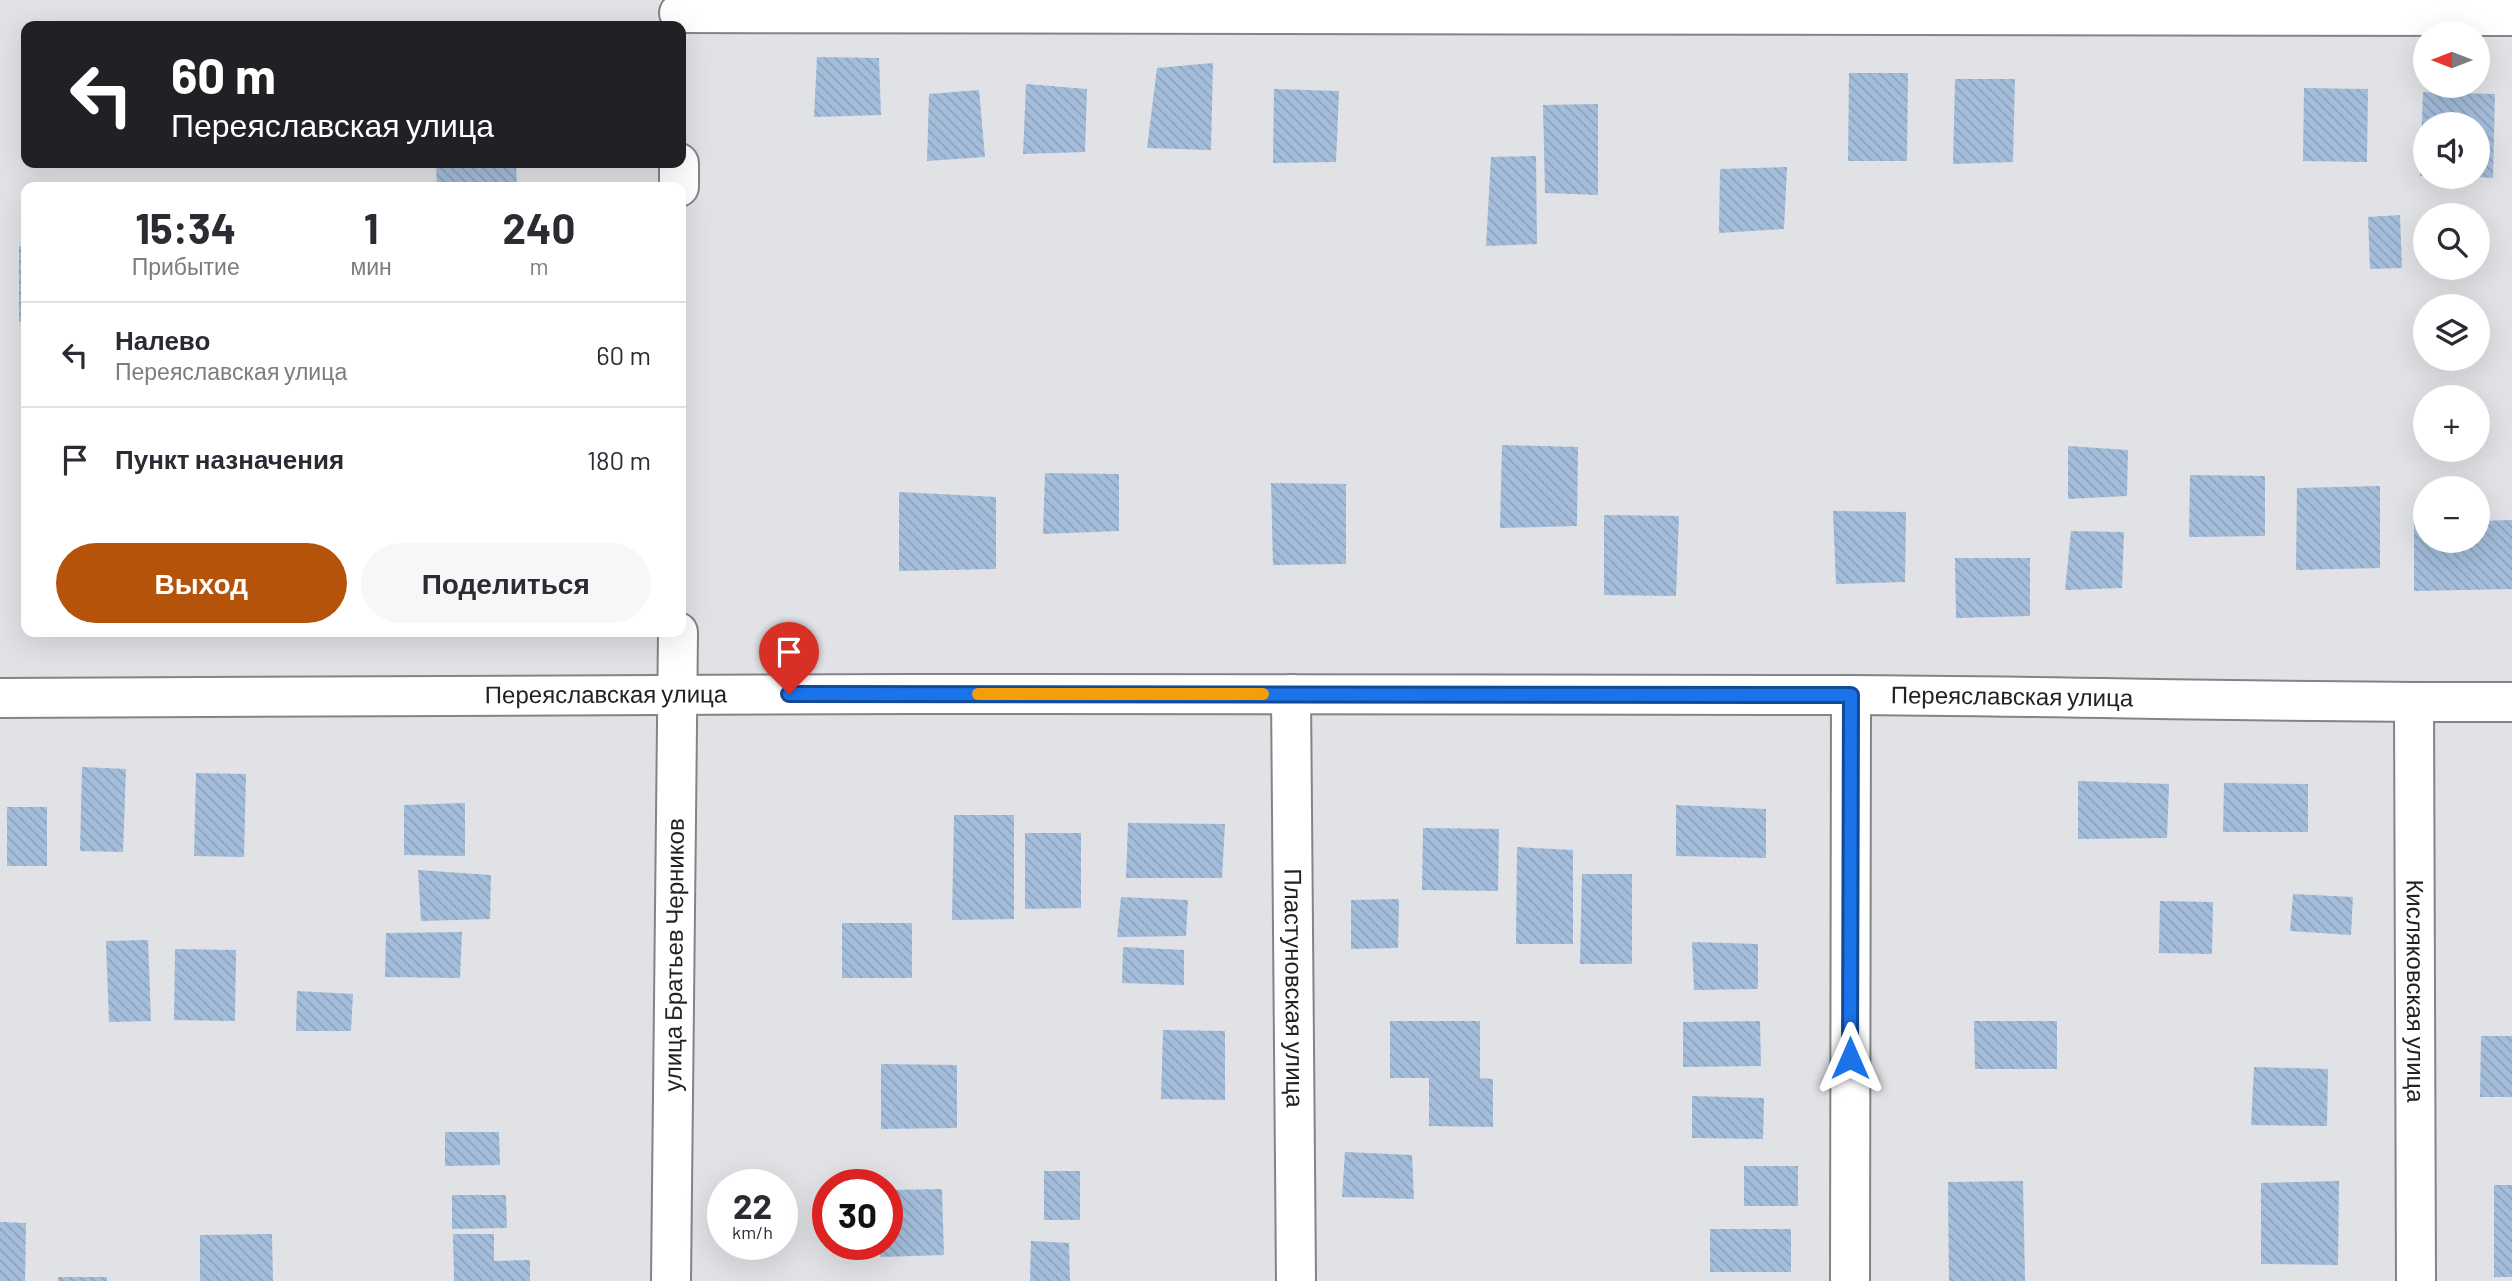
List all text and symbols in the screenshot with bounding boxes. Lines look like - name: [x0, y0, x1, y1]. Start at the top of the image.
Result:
- north arrow: [2413, 21, 2490, 98]
- map controls: [2413, 21, 2490, 553]
- text: 60 m: [171, 45, 276, 104]
- icon: left: [56, 49, 147, 140]
- text: Переяславская улица: [171, 105, 494, 143]
- button: sound: [2413, 112, 2490, 189]
- text: 15:34: [135, 202, 236, 252]
- text: 1: [364, 202, 379, 252]
- text: 240: [502, 202, 575, 252]
- button: search: [2413, 203, 2490, 280]
- text: Прибытие: [132, 252, 240, 280]
- text: мин: [350, 252, 392, 280]
- text: m: [529, 252, 548, 280]
- button: layers: [2413, 294, 2490, 371]
- text: Налево: [115, 324, 210, 355]
- icon: left: [56, 336, 94, 374]
- text: 60 m: [596, 339, 651, 370]
- text: Переяславская улица: [115, 357, 347, 385]
- button: +: [2413, 385, 2490, 462]
- icon: arrive: [56, 441, 94, 479]
- text: Пункт назначения: [115, 443, 344, 474]
- text: 180 m: [587, 444, 651, 475]
- button: −: [2413, 476, 2490, 553]
- button: Выход: [56, 543, 347, 623]
- button: Поделиться: [361, 543, 651, 623]
- pin: [759, 622, 819, 694]
- icon: arrive: [770, 633, 808, 671]
- street label: Переяславская улица: [485, 678, 728, 708]
- street label: Переяславская улица: [1891, 679, 2134, 712]
- street label: улица Братьев Черников: [657, 818, 689, 1092]
- street label: Пластуновская улица: [1279, 868, 1311, 1108]
- street label: Кисляковская улица: [2402, 879, 2431, 1103]
- position arrow: [1813, 1021, 1887, 1095]
- speed limit sign: 30: [812, 1169, 903, 1260]
- text: 22: [733, 1184, 772, 1226]
- text: km/h: [732, 1221, 773, 1243]

